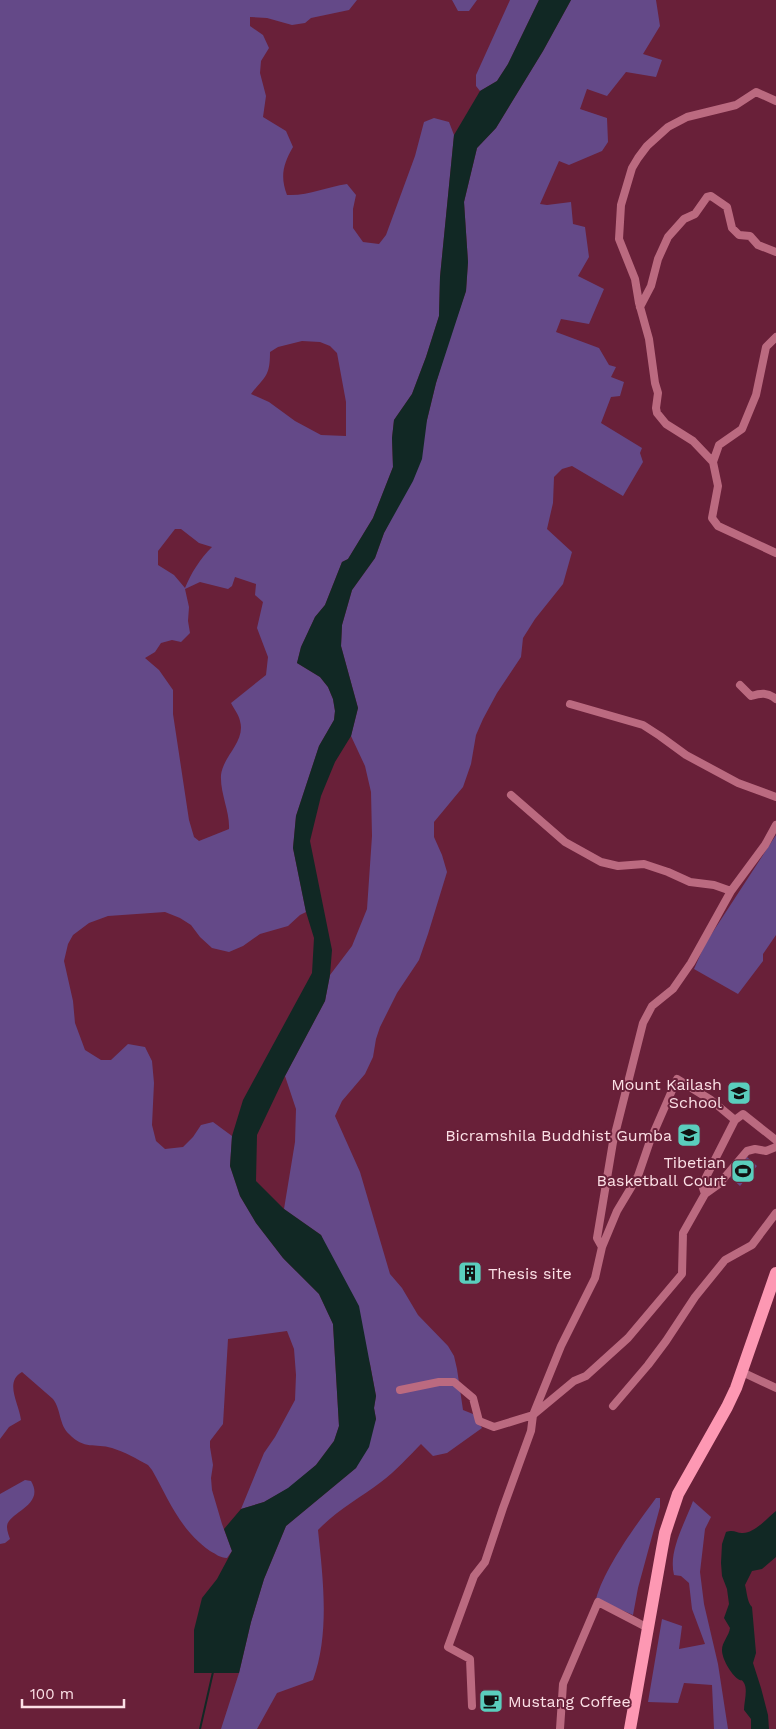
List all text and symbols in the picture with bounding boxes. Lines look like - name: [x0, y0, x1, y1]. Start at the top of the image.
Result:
- place label: Mount Kailash School: [611, 1075, 722, 1112]
- school or university icon: Mount Kailash School: [726, 1080, 752, 1106]
- school or university icon: Bicramshila Buddhist Gumba: [676, 1122, 702, 1148]
- place label: Bicramshila Buddhist Gumba: [445, 1126, 672, 1145]
- place label: Tibetian Basketball Court: [597, 1153, 726, 1190]
- sports icon: Tibetian Basketball Court: [730, 1158, 756, 1184]
- building icon: Thesis site: [457, 1260, 483, 1286]
- place label: Thesis site: [488, 1264, 572, 1283]
- scale bar: [22, 1676, 125, 1708]
- text: 100 m: [30, 1685, 74, 1703]
- cafe icon: Mustang Coffee: [478, 1688, 504, 1714]
- place label: Mustang Coffee: [508, 1692, 631, 1711]

